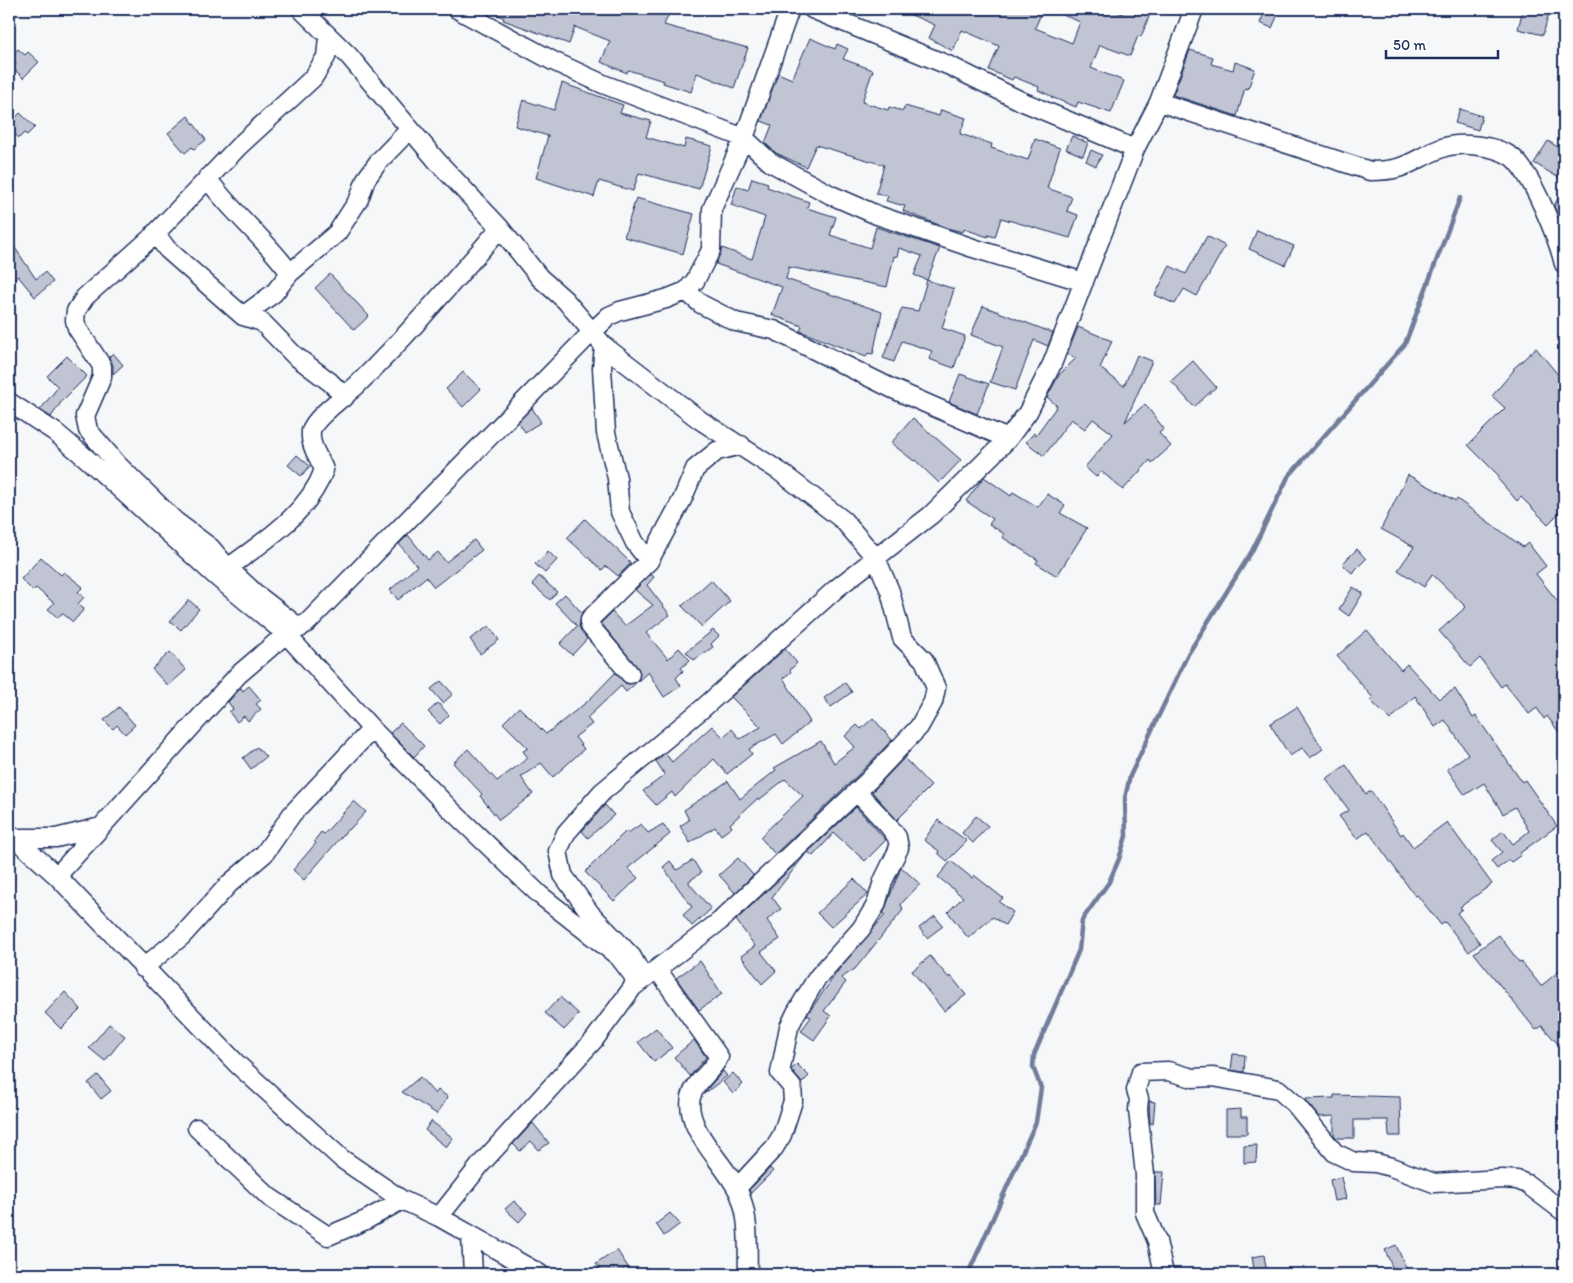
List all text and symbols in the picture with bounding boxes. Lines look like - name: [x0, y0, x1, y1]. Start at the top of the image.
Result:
- scale bar: [1386, 28, 1498, 60]
- text: 50 m: [1393, 36, 1426, 54]

